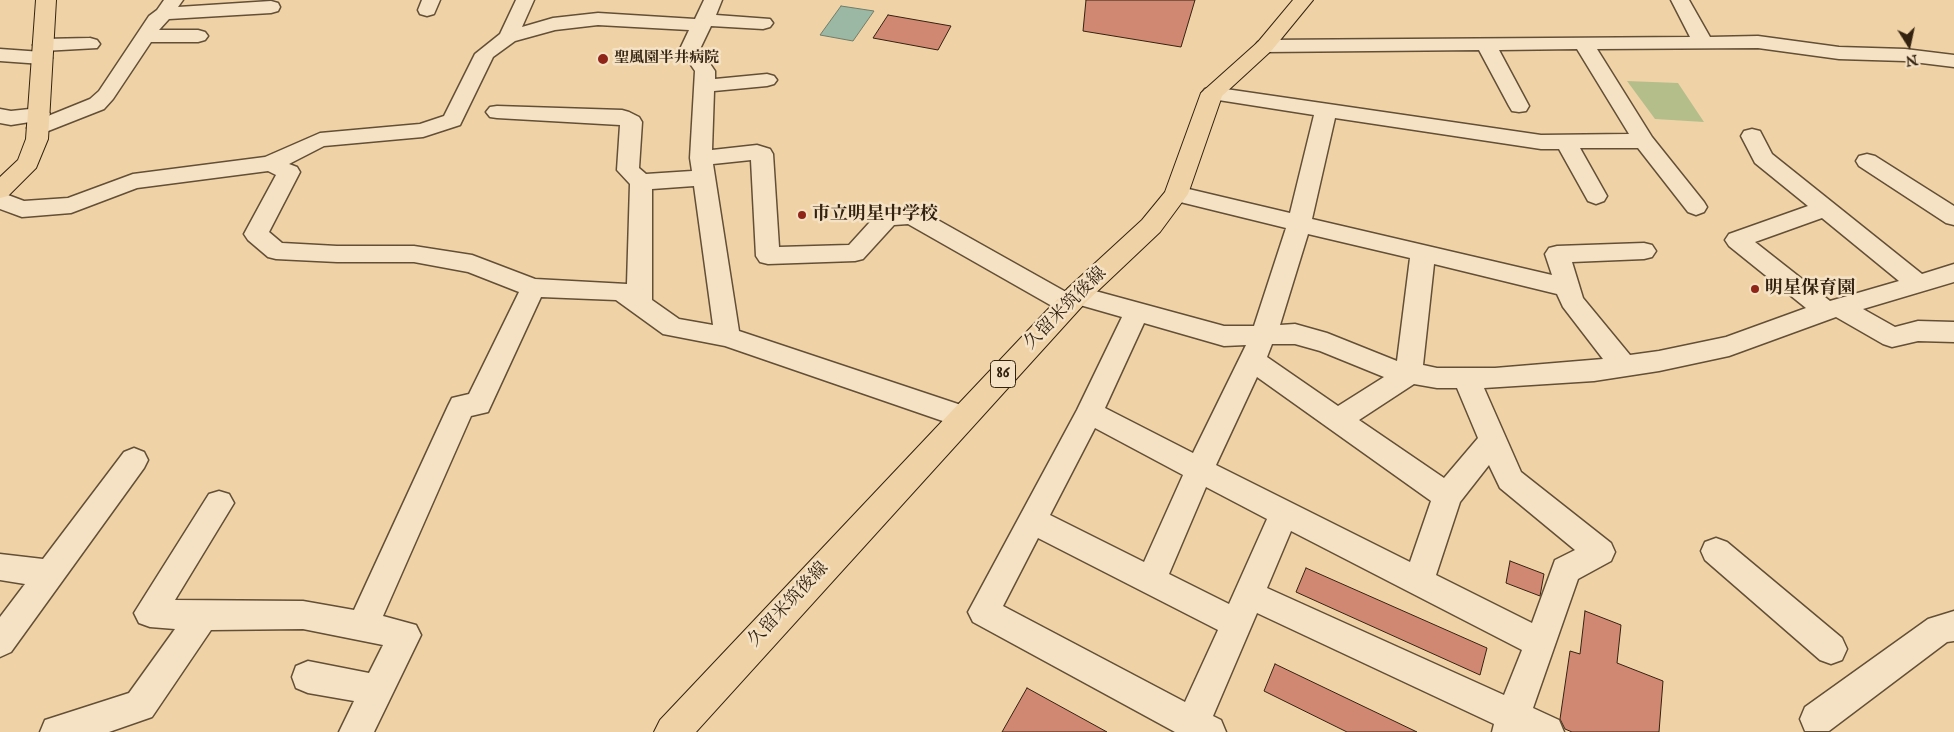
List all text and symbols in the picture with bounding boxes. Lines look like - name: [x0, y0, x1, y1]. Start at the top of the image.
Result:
- north arrow: [1884, 20, 1934, 70]
- place label: 聖風園半井病院: [614, 50, 719, 68]
- text: N: [1904, 50, 1919, 70]
- marker: 聖風園半井病院: [596, 52, 610, 66]
- place label: 市立明星中学校: [812, 204, 938, 226]
- marker: 市立明星中学校: [796, 209, 808, 221]
- street label: 久留米筑後線: [1020, 263, 1112, 355]
- place label: 明星保育園: [1765, 278, 1855, 300]
- marker: 明星保育園: [1749, 283, 1761, 295]
- road number: 86: [990, 360, 1016, 388]
- street label: 久留米筑後線: [744, 558, 834, 652]

